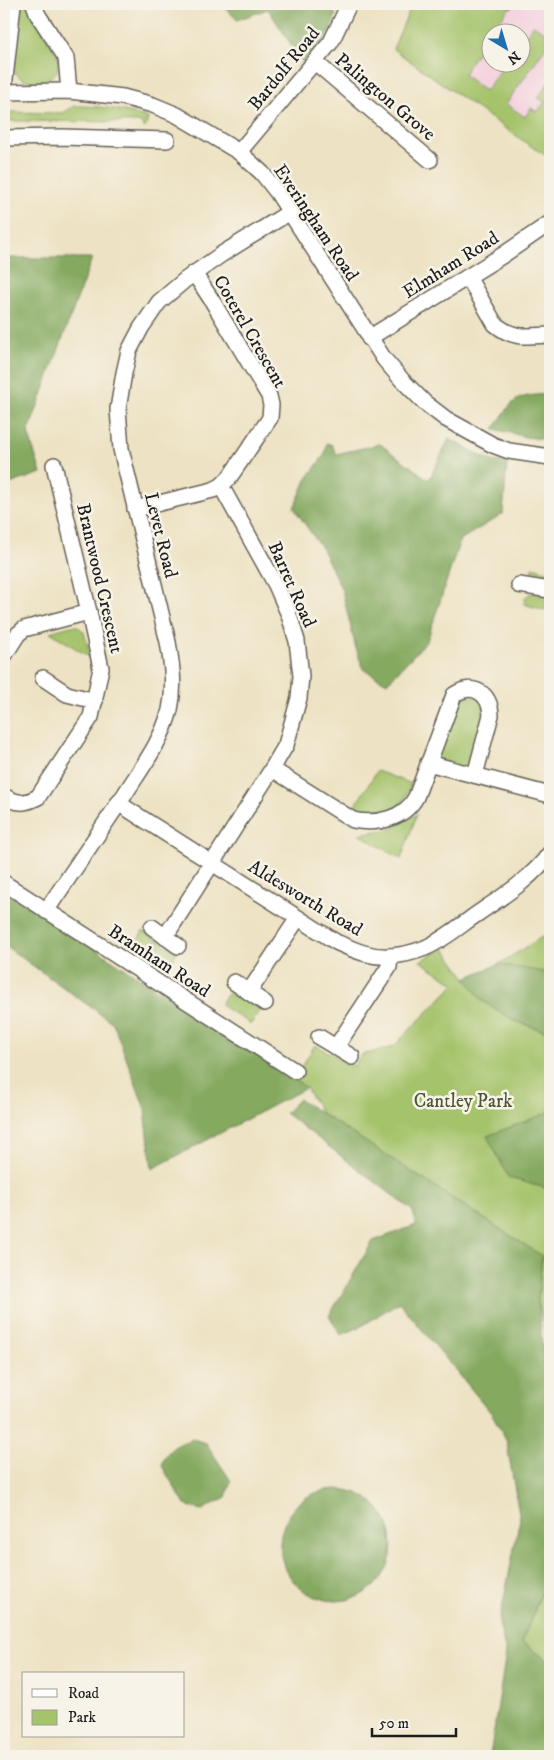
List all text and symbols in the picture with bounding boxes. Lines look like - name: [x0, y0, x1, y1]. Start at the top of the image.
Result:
- street label: Bardolf Road: [243, 22, 325, 115]
- north arrow: [482, 22, 532, 72]
- text: N: [503, 47, 523, 68]
- street label: Palington Grove: [330, 48, 440, 146]
- street label: Everingham Road: [268, 160, 364, 286]
- street label: Elmham Road: [398, 226, 504, 304]
- street label: Coterel Crescent: [208, 271, 291, 392]
- street label: Levet Road: [139, 490, 182, 581]
- street label: Brantwood Crescent: [71, 501, 128, 655]
- street label: Barret Road: [262, 538, 321, 632]
- street label: Aldesworth Road: [244, 855, 367, 942]
- street label: Bramham Road: [104, 920, 215, 1003]
- park label: Cantley Park: [414, 1090, 513, 1113]
- legend: [22, 1672, 185, 1738]
- text: Road: [68, 1684, 100, 1703]
- scale bar: [372, 1705, 455, 1737]
- text: Park: [68, 1708, 97, 1727]
- text: 50 m: [379, 1714, 409, 1733]

